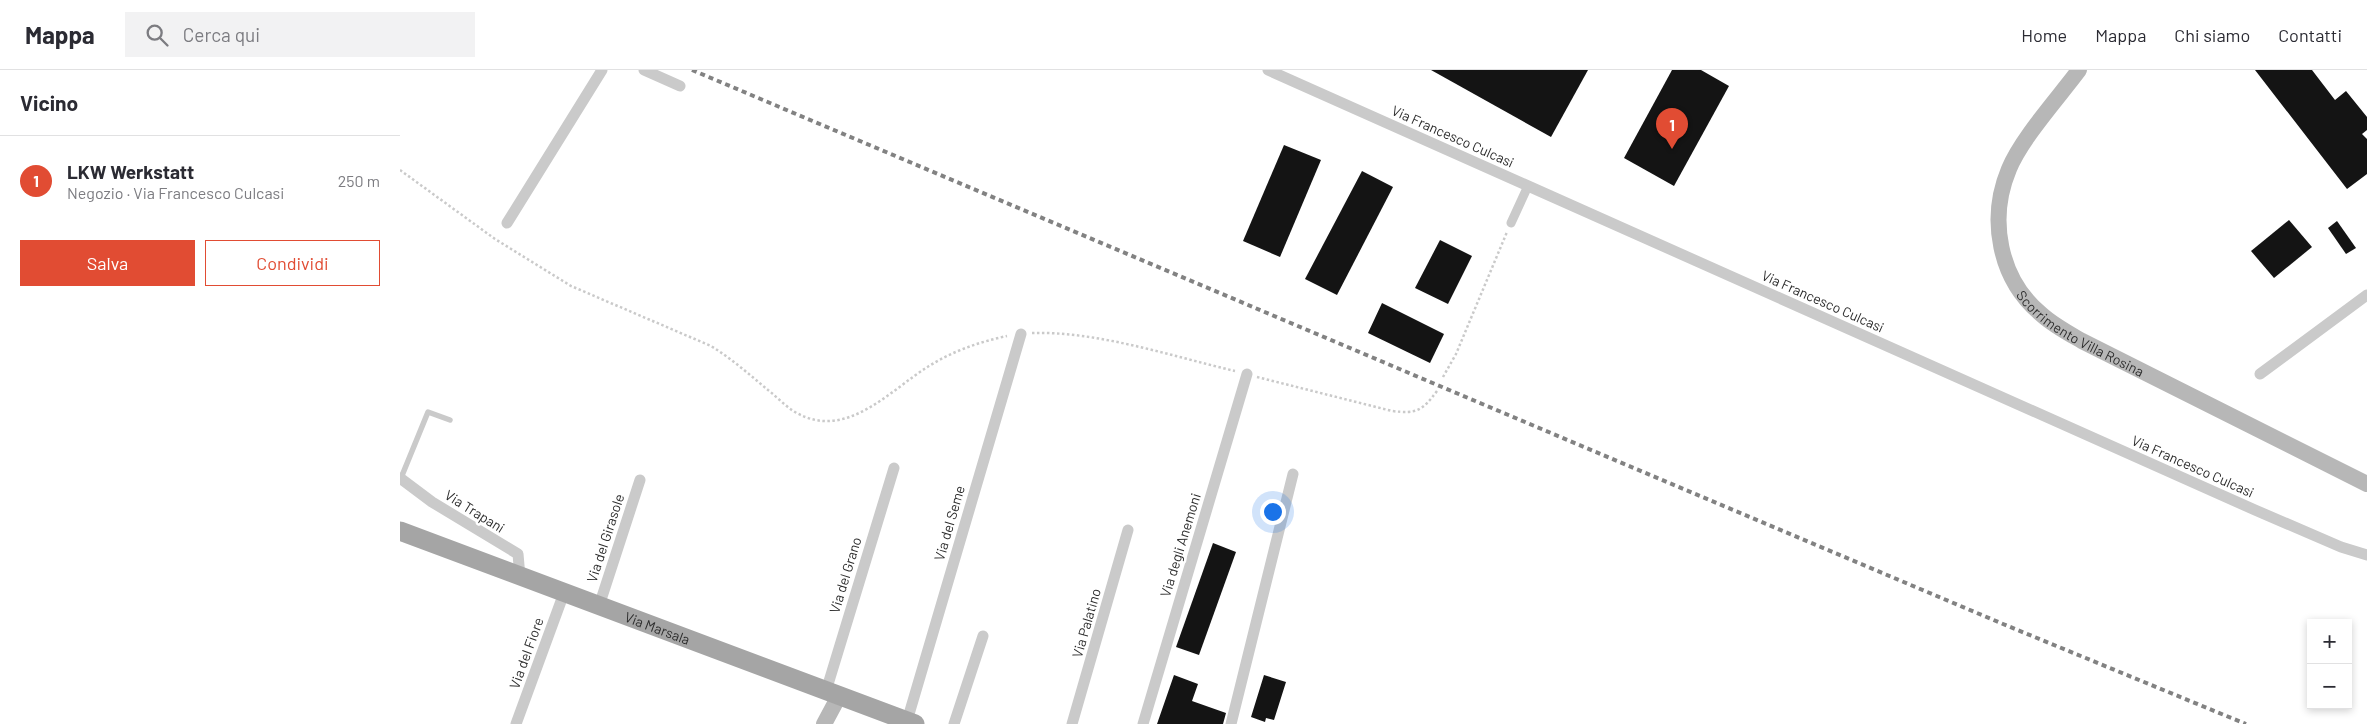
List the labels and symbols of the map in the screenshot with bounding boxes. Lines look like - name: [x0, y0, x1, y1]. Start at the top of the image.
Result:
- street label: Via Francesco Culcasi: [1389, 101, 1517, 171]
- pin: 1: [1656, 108, 1688, 149]
- street label: Via Francesco Culcasi: [1759, 266, 1887, 336]
- street label: Scorrimento Villa Rosina: [2014, 287, 2147, 379]
- street label: Via Francesco Culcasi: [2129, 431, 2257, 501]
- street label: Via del Seme: [930, 483, 968, 563]
- street label: Via Trapani: [442, 486, 508, 536]
- street label: Via del Girasole: [583, 491, 627, 585]
- street label: Via degli Anemoni: [1156, 491, 1204, 599]
- your location: [1260, 499, 1286, 525]
- street label: Via del Grano: [825, 535, 865, 615]
- street label: Via Palatino: [1068, 586, 1104, 660]
- street label: Via Marsala: [623, 608, 692, 647]
- street label: Via del Fiore: [505, 615, 547, 691]

